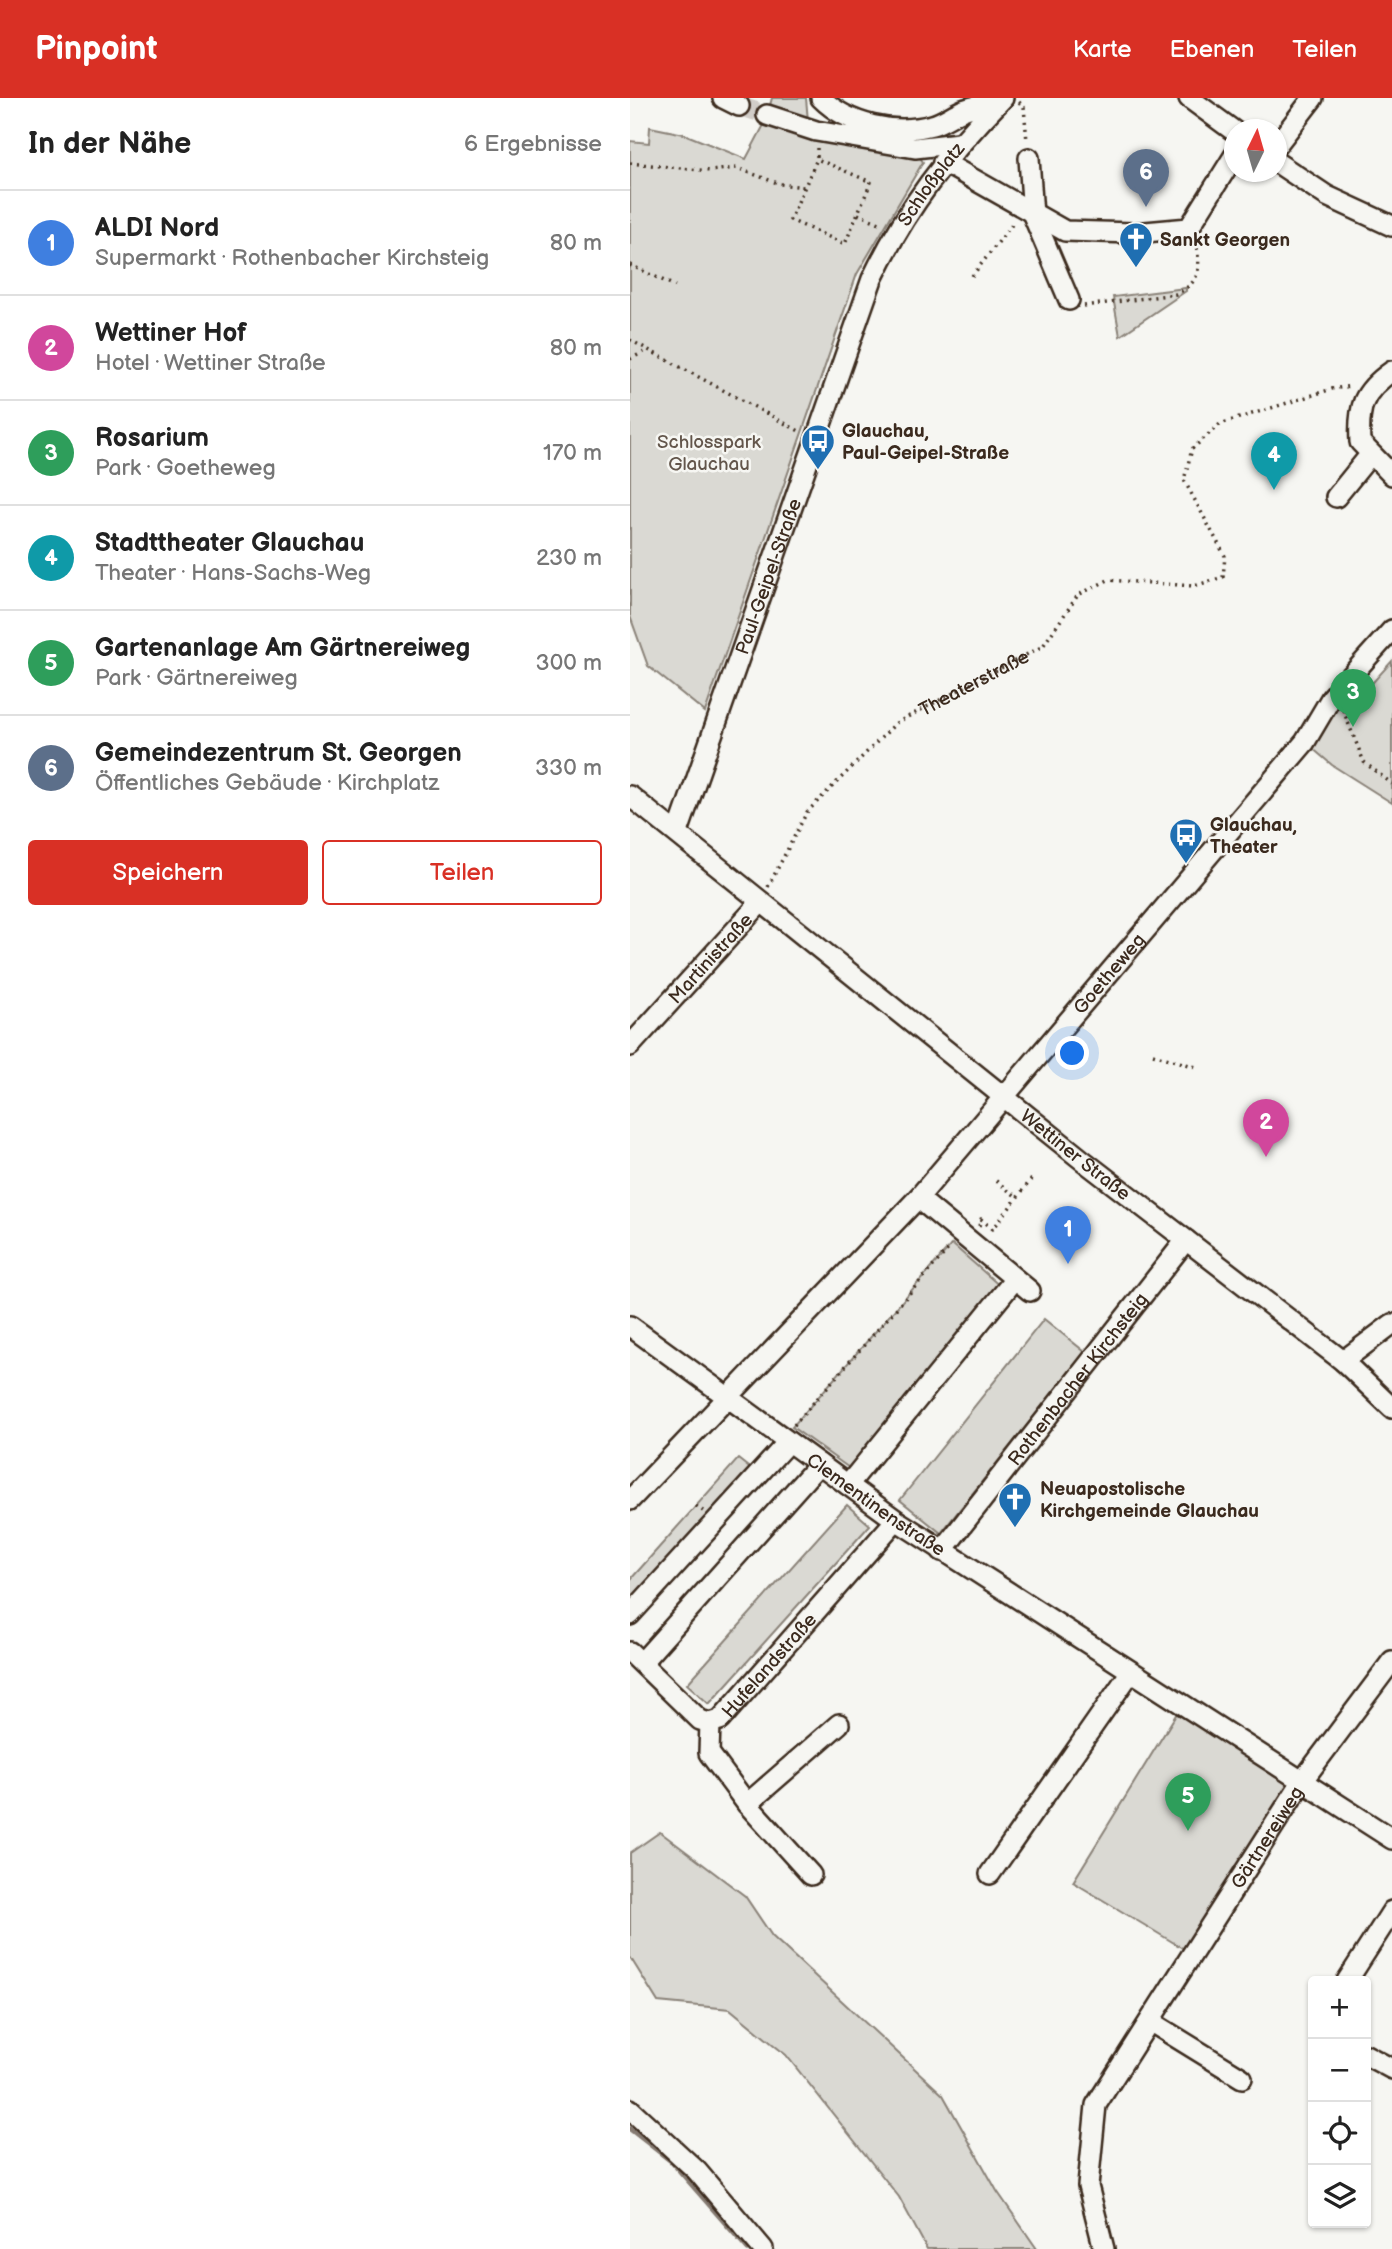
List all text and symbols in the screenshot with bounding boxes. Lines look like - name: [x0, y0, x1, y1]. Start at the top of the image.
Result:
- text: Pinpoint: [35, 29, 157, 69]
- text: Karte: [1073, 35, 1131, 64]
- text: Ebenen: [1169, 35, 1254, 64]
- text: Teilen: [1292, 35, 1357, 64]
- north arrow: [1224, 119, 1287, 182]
- text: In der Nähe: [28, 126, 191, 162]
- text: 6 Ergebnisse: [464, 130, 602, 158]
- street label: Schloßplatz: [893, 137, 971, 231]
- pin: 6: [1123, 149, 1169, 207]
- text: ALDI Nord: [95, 213, 219, 244]
- church icon: Sankt Georgen: [1117, 220, 1155, 269]
- text: 1: [46, 229, 56, 257]
- text: 80 m: [550, 229, 602, 257]
- place label: Sankt Georgen: [1160, 229, 1290, 252]
- text: Supermarkt · Rothenbacher Kirchsteig: [95, 244, 489, 272]
- text: Wettiner Hof: [95, 318, 247, 349]
- text: 2: [44, 334, 58, 362]
- text: 80 m: [550, 334, 602, 362]
- text: Hotel · Wettiner Straße: [95, 349, 326, 377]
- place label: Glauchau, Paul-Geipel-Straße: [842, 420, 1009, 465]
- bus stop icon: Glauchau, Paul-Geipel-Straße: [799, 422, 837, 471]
- text: Rosarium: [95, 423, 209, 454]
- park label: Schlosspark Glauchau: [657, 431, 762, 476]
- pin: 4: [1251, 432, 1297, 490]
- text: 3: [44, 439, 58, 467]
- text: 170 m: [543, 439, 602, 467]
- text: Park · Goetheweg: [95, 454, 276, 482]
- street label: Paul-Geipel-Straße: [731, 496, 807, 658]
- text: Stadttheater Glauchau: [95, 528, 364, 559]
- text: 4: [44, 544, 58, 572]
- text: 230 m: [536, 544, 602, 572]
- text: Theater · Hans-Sachs-Weg: [95, 559, 371, 587]
- text: Gartenanlage Am Gärtnereiweg: [95, 633, 470, 664]
- street label: Theaterstraße: [915, 645, 1033, 722]
- text: 5: [44, 649, 58, 677]
- text: 300 m: [536, 649, 602, 677]
- text: Park · Gärtnereiweg: [95, 664, 298, 692]
- pin: 3: [1330, 669, 1376, 727]
- text: Gemeindezentrum St. Georgen: [95, 738, 462, 769]
- text: 6: [44, 754, 58, 782]
- text: 330 m: [535, 754, 602, 782]
- text: Öffentliches Gebäude · Kirchplatz: [95, 769, 439, 797]
- place label: Glauchau, Theater: [1210, 814, 1297, 859]
- bus stop icon: Glauchau, Theater: [1167, 816, 1205, 865]
- button: Speichern: [28, 840, 308, 905]
- button: Teilen: [322, 840, 602, 905]
- street label: Martinistraße: [664, 909, 758, 1009]
- street label: Goetheweg: [1069, 929, 1151, 1019]
- your location: [1055, 1036, 1089, 1070]
- pin: 2: [1243, 1099, 1289, 1157]
- street label: Wettiner Straße: [1015, 1105, 1135, 1206]
- pin: 1: [1045, 1206, 1091, 1264]
- street label: Rothenbacher Kirchsteig: [1004, 1289, 1153, 1471]
- street label: Clementinenstraße: [802, 1449, 949, 1562]
- place label: Neuapostolische Kirchgemeinde Glauchau: [1040, 1478, 1259, 1523]
- church icon: Neuapostolische Kirchgemeinde Glauchau: [996, 1480, 1034, 1529]
- street label: Hufelandstraße: [718, 1609, 822, 1723]
- pin: 5: [1165, 1773, 1211, 1831]
- street label: Gärtnereiweg: [1227, 1782, 1309, 1893]
- map controls: [1308, 1976, 1371, 2228]
- button: +: [1308, 1976, 1371, 2039]
- button: −: [1308, 2039, 1371, 2102]
- button: locate: [1308, 2102, 1371, 2165]
- button: layers: [1308, 2165, 1371, 2228]

